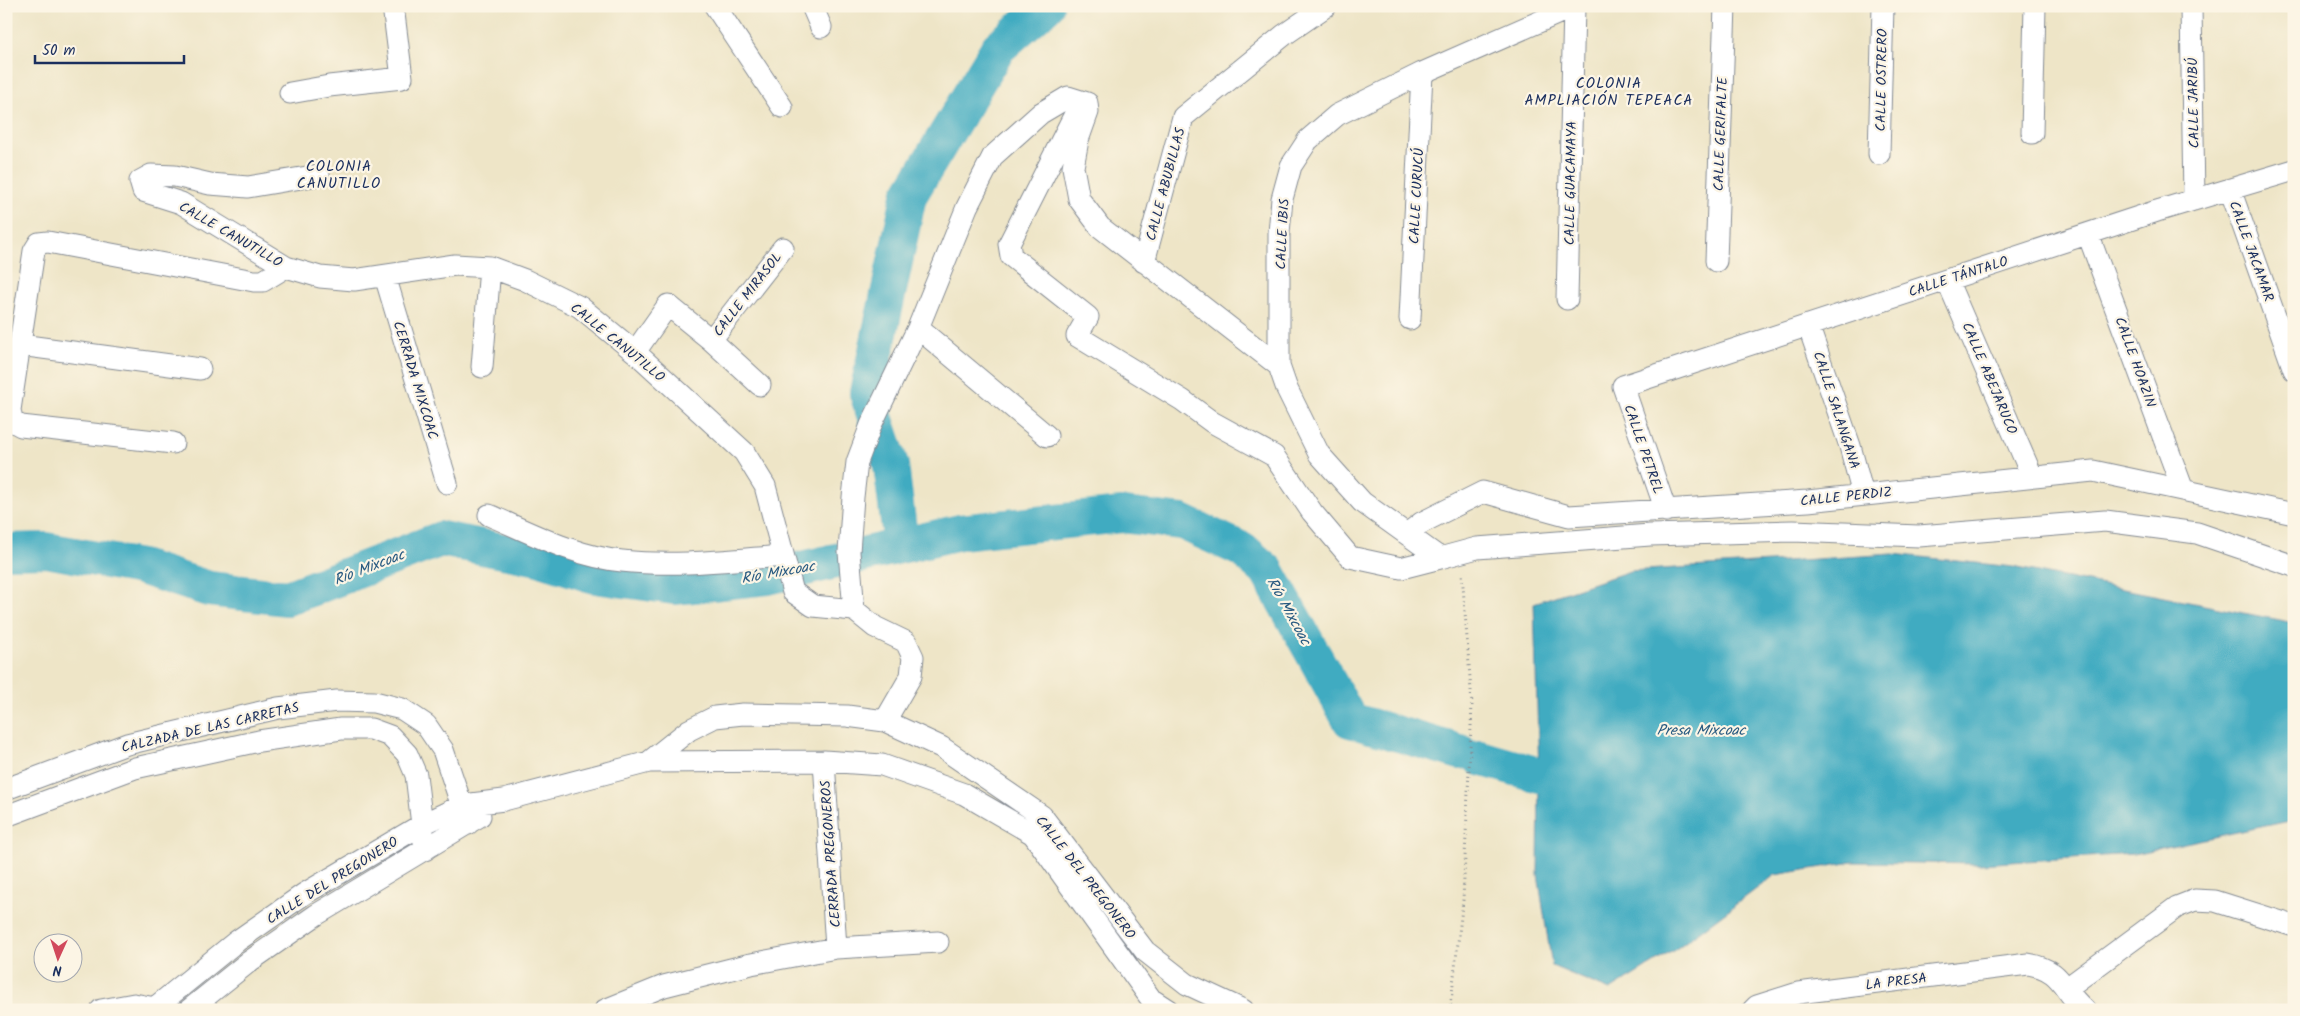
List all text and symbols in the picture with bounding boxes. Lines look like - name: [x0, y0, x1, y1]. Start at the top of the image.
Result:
- street label: CALLE OSTRERO: [1870, 28, 1894, 132]
- scale bar: [35, 32, 184, 64]
- text: 50 m: [42, 39, 76, 63]
- street label: CALLE JARIBÚ: [2182, 57, 2206, 149]
- district label: COLONIA AMPLIACIÓN TEPEACA: [1524, 72, 1694, 113]
- street label: CALLE GERIFALTE: [1708, 76, 1734, 192]
- street label: CALLE GUACAMAYA: [1559, 121, 1583, 245]
- street label: CALLE ABUBILLAS: [1140, 125, 1192, 243]
- street label: CALLE CURUCÚ: [1404, 148, 1430, 245]
- district label: COLONIA CANUTILLO: [297, 155, 381, 196]
- street label: CALLE CANUTILLO: [175, 196, 287, 274]
- street label: CALLE IBIS: [1270, 197, 1296, 270]
- street label: CALLE JACAMAR: [2223, 198, 2279, 305]
- street label: CALLE MIRASOL: [708, 248, 788, 341]
- street label: CALLE TÁNTALO: [1906, 250, 2011, 303]
- street label: CALLE CANUTILLO: [565, 298, 670, 388]
- street label: CALLE HOAZIN: [2108, 314, 2162, 411]
- street label: CERRADA MIXCOAC: [387, 318, 443, 442]
- street label: CALLE ABEJARUCO: [1955, 319, 2023, 438]
- street label: CALLE SALANGANA: [1807, 349, 1865, 472]
- street label: CALLE PETREL: [1617, 402, 1669, 497]
- street label: CALLE PERDIZ: [1799, 481, 1893, 513]
- water label: Río Mixcoac: [330, 543, 409, 592]
- water label: Río Mixcoac: [740, 555, 818, 591]
- water label: Río Mixcoac: [1260, 573, 1317, 651]
- street label: CALZADA DE LAS CARRETAS: [119, 697, 302, 759]
- water label: Presa Mixcoac: [1657, 719, 1746, 743]
- street label: CERRADA PREGONEROS: [815, 779, 847, 928]
- street label: CALLE DEL PREGONERO: [1030, 811, 1141, 945]
- street label: CALLE DEL PREGONERO: [262, 831, 403, 930]
- north arrow: [32, 934, 82, 984]
- text: N: [52, 959, 62, 981]
- street label: LA PRESA: [1864, 967, 1928, 997]

